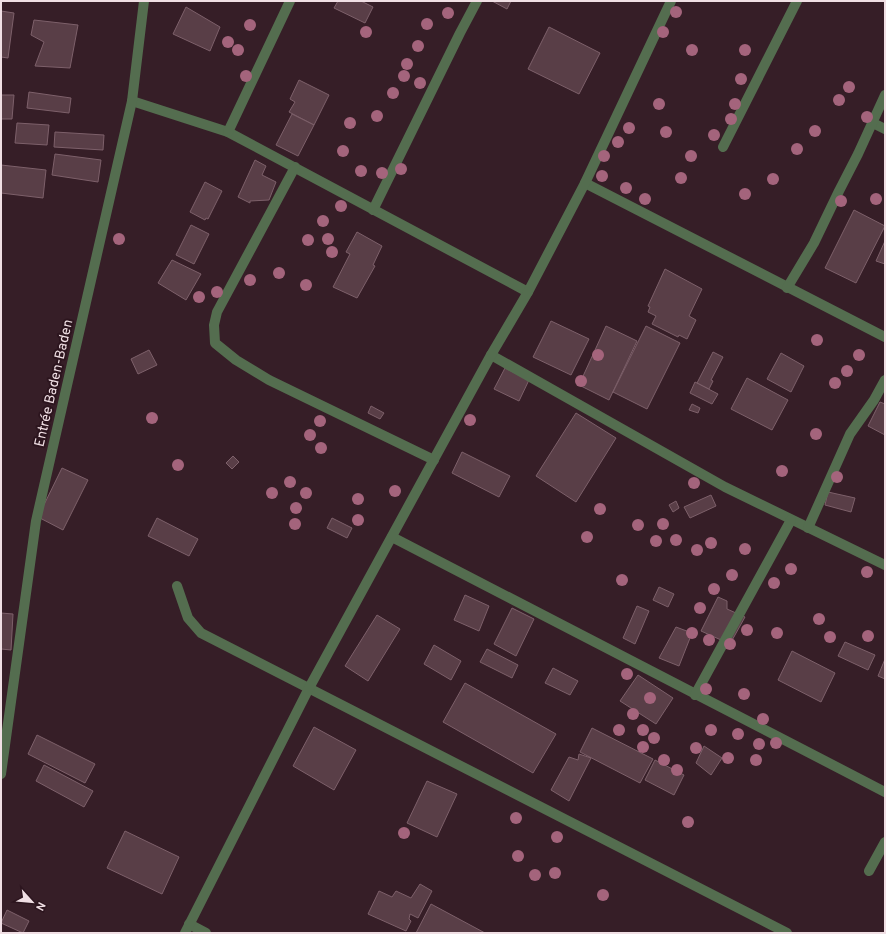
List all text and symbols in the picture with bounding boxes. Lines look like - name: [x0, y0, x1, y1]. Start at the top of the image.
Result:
- street label: Entrée Baden-Baden: [32, 318, 77, 449]
- north arrow: [12, 882, 52, 922]
- text: N: [32, 899, 48, 913]

